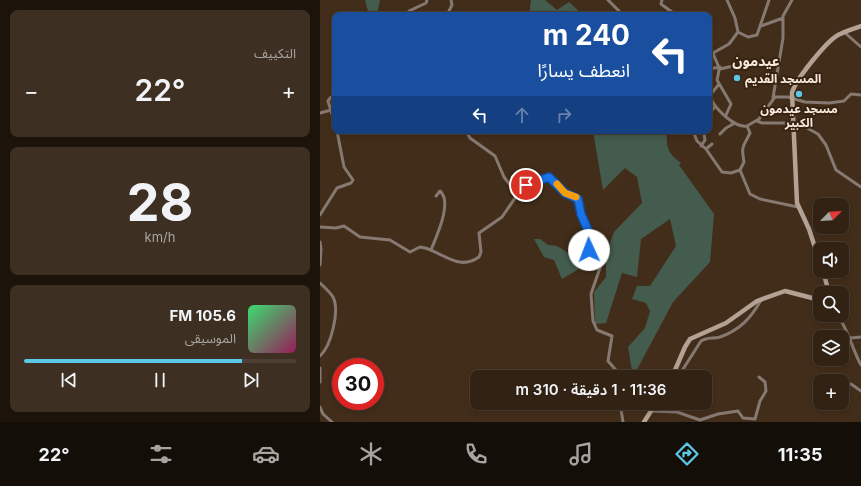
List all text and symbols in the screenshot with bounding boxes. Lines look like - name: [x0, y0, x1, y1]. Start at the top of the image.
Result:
- text: 240 m: [543, 18, 630, 52]
- icon: left: [644, 28, 696, 80]
- text: التكييف: [254, 45, 296, 61]
- district label: عيدمون: [732, 52, 780, 69]
- text: انعطف يسارًا: [538, 60, 630, 81]
- place label: المسجد القديم: [745, 71, 821, 88]
- text: 22°: [134, 72, 186, 108]
- marker: المسجد القديم: [732, 73, 742, 83]
- text: −: [24, 78, 39, 104]
- text: +: [281, 78, 296, 104]
- marker: مسجد عيدمون الكبير: [794, 89, 804, 99]
- place label: مسجد عيدمون الكبير: [760, 101, 838, 130]
- icon: left: [469, 104, 491, 126]
- icon: ahead: [511, 104, 533, 126]
- icon: right: [553, 104, 575, 126]
- pin: [509, 168, 543, 202]
- text: 28: [127, 171, 193, 234]
- icon: arrive: [515, 174, 537, 196]
- north arrow: [813, 198, 849, 234]
- map controls: [813, 198, 849, 410]
- text: km/h: [145, 229, 175, 245]
- position arrow: [568, 229, 610, 271]
- button: sound: [813, 242, 849, 278]
- button: search: [813, 286, 849, 322]
- text: 105.6 FM: [170, 306, 236, 325]
- text: الموسيقى: [185, 330, 236, 346]
- button: layers: [813, 330, 849, 366]
- speed limit sign: 30: [332, 358, 384, 410]
- icon: previous: [58, 369, 80, 391]
- icon: pause: [149, 369, 171, 391]
- icon: next: [240, 369, 262, 391]
- button: +: [813, 374, 849, 410]
- text: 11:36 · 1 دقيقة · 310 m: [516, 380, 666, 399]
- icon: filters: [147, 440, 175, 468]
- icon: car: [252, 440, 280, 468]
- icon: climate: [357, 440, 385, 468]
- icon: phone: [462, 440, 490, 468]
- icon: music: [567, 440, 595, 468]
- icon: directions: [673, 440, 701, 468]
- text: 22°: [39, 444, 70, 465]
- text: 11:35: [778, 444, 822, 465]

